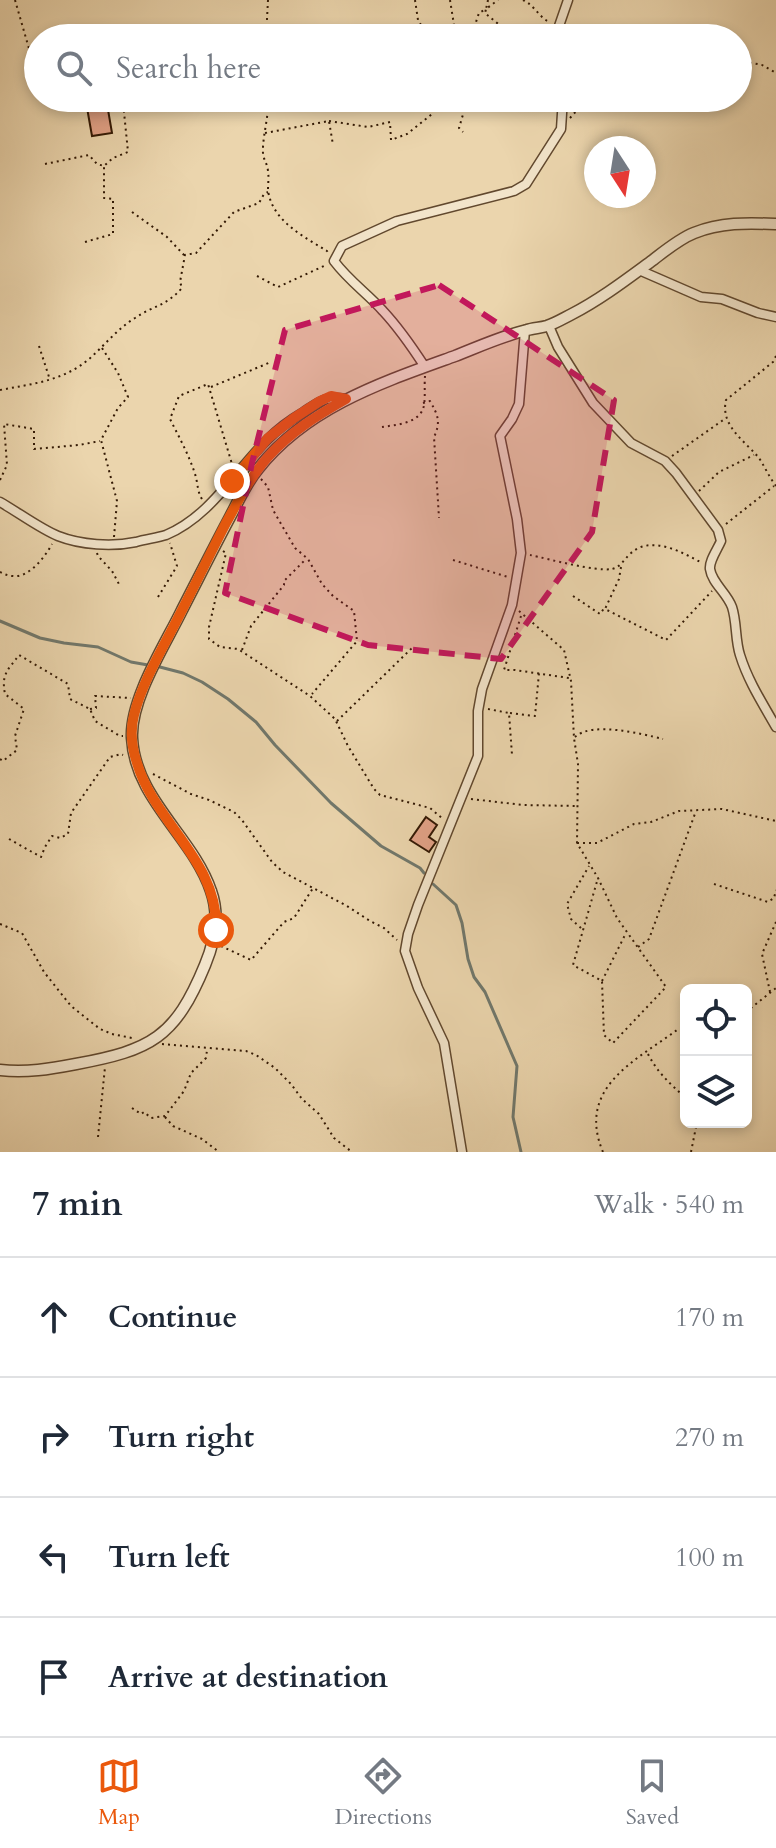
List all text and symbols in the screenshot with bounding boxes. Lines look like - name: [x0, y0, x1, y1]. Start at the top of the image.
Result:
- search box: [24, 24, 752, 112]
- icon: search: [52, 46, 96, 90]
- text: Search here: [116, 48, 261, 89]
- north arrow: [584, 136, 656, 208]
- route end: [214, 463, 250, 499]
- route start: [198, 912, 234, 948]
- map controls: [680, 984, 752, 1128]
- button: locate: [680, 984, 752, 1056]
- button: layers: [680, 1056, 752, 1128]
- text: 7 min: [32, 1181, 123, 1227]
- text: Walk · 540 m: [594, 1187, 744, 1222]
- icon: ahead: [32, 1295, 76, 1339]
- text: Continue: [108, 1297, 237, 1338]
- text: 170 m: [675, 1300, 744, 1335]
- icon: right: [32, 1415, 76, 1459]
- text: Turn right: [108, 1417, 254, 1458]
- text: 270 m: [675, 1420, 744, 1455]
- icon: left: [32, 1535, 76, 1579]
- text: Turn left: [108, 1537, 230, 1578]
- text: 100 m: [675, 1540, 744, 1575]
- icon: arrive: [32, 1655, 76, 1699]
- text: Arrive at destination: [108, 1657, 388, 1698]
- tab: Map: [97, 1754, 141, 1832]
- tab: Directions: [335, 1754, 432, 1832]
- tab: Saved: [626, 1754, 679, 1832]

